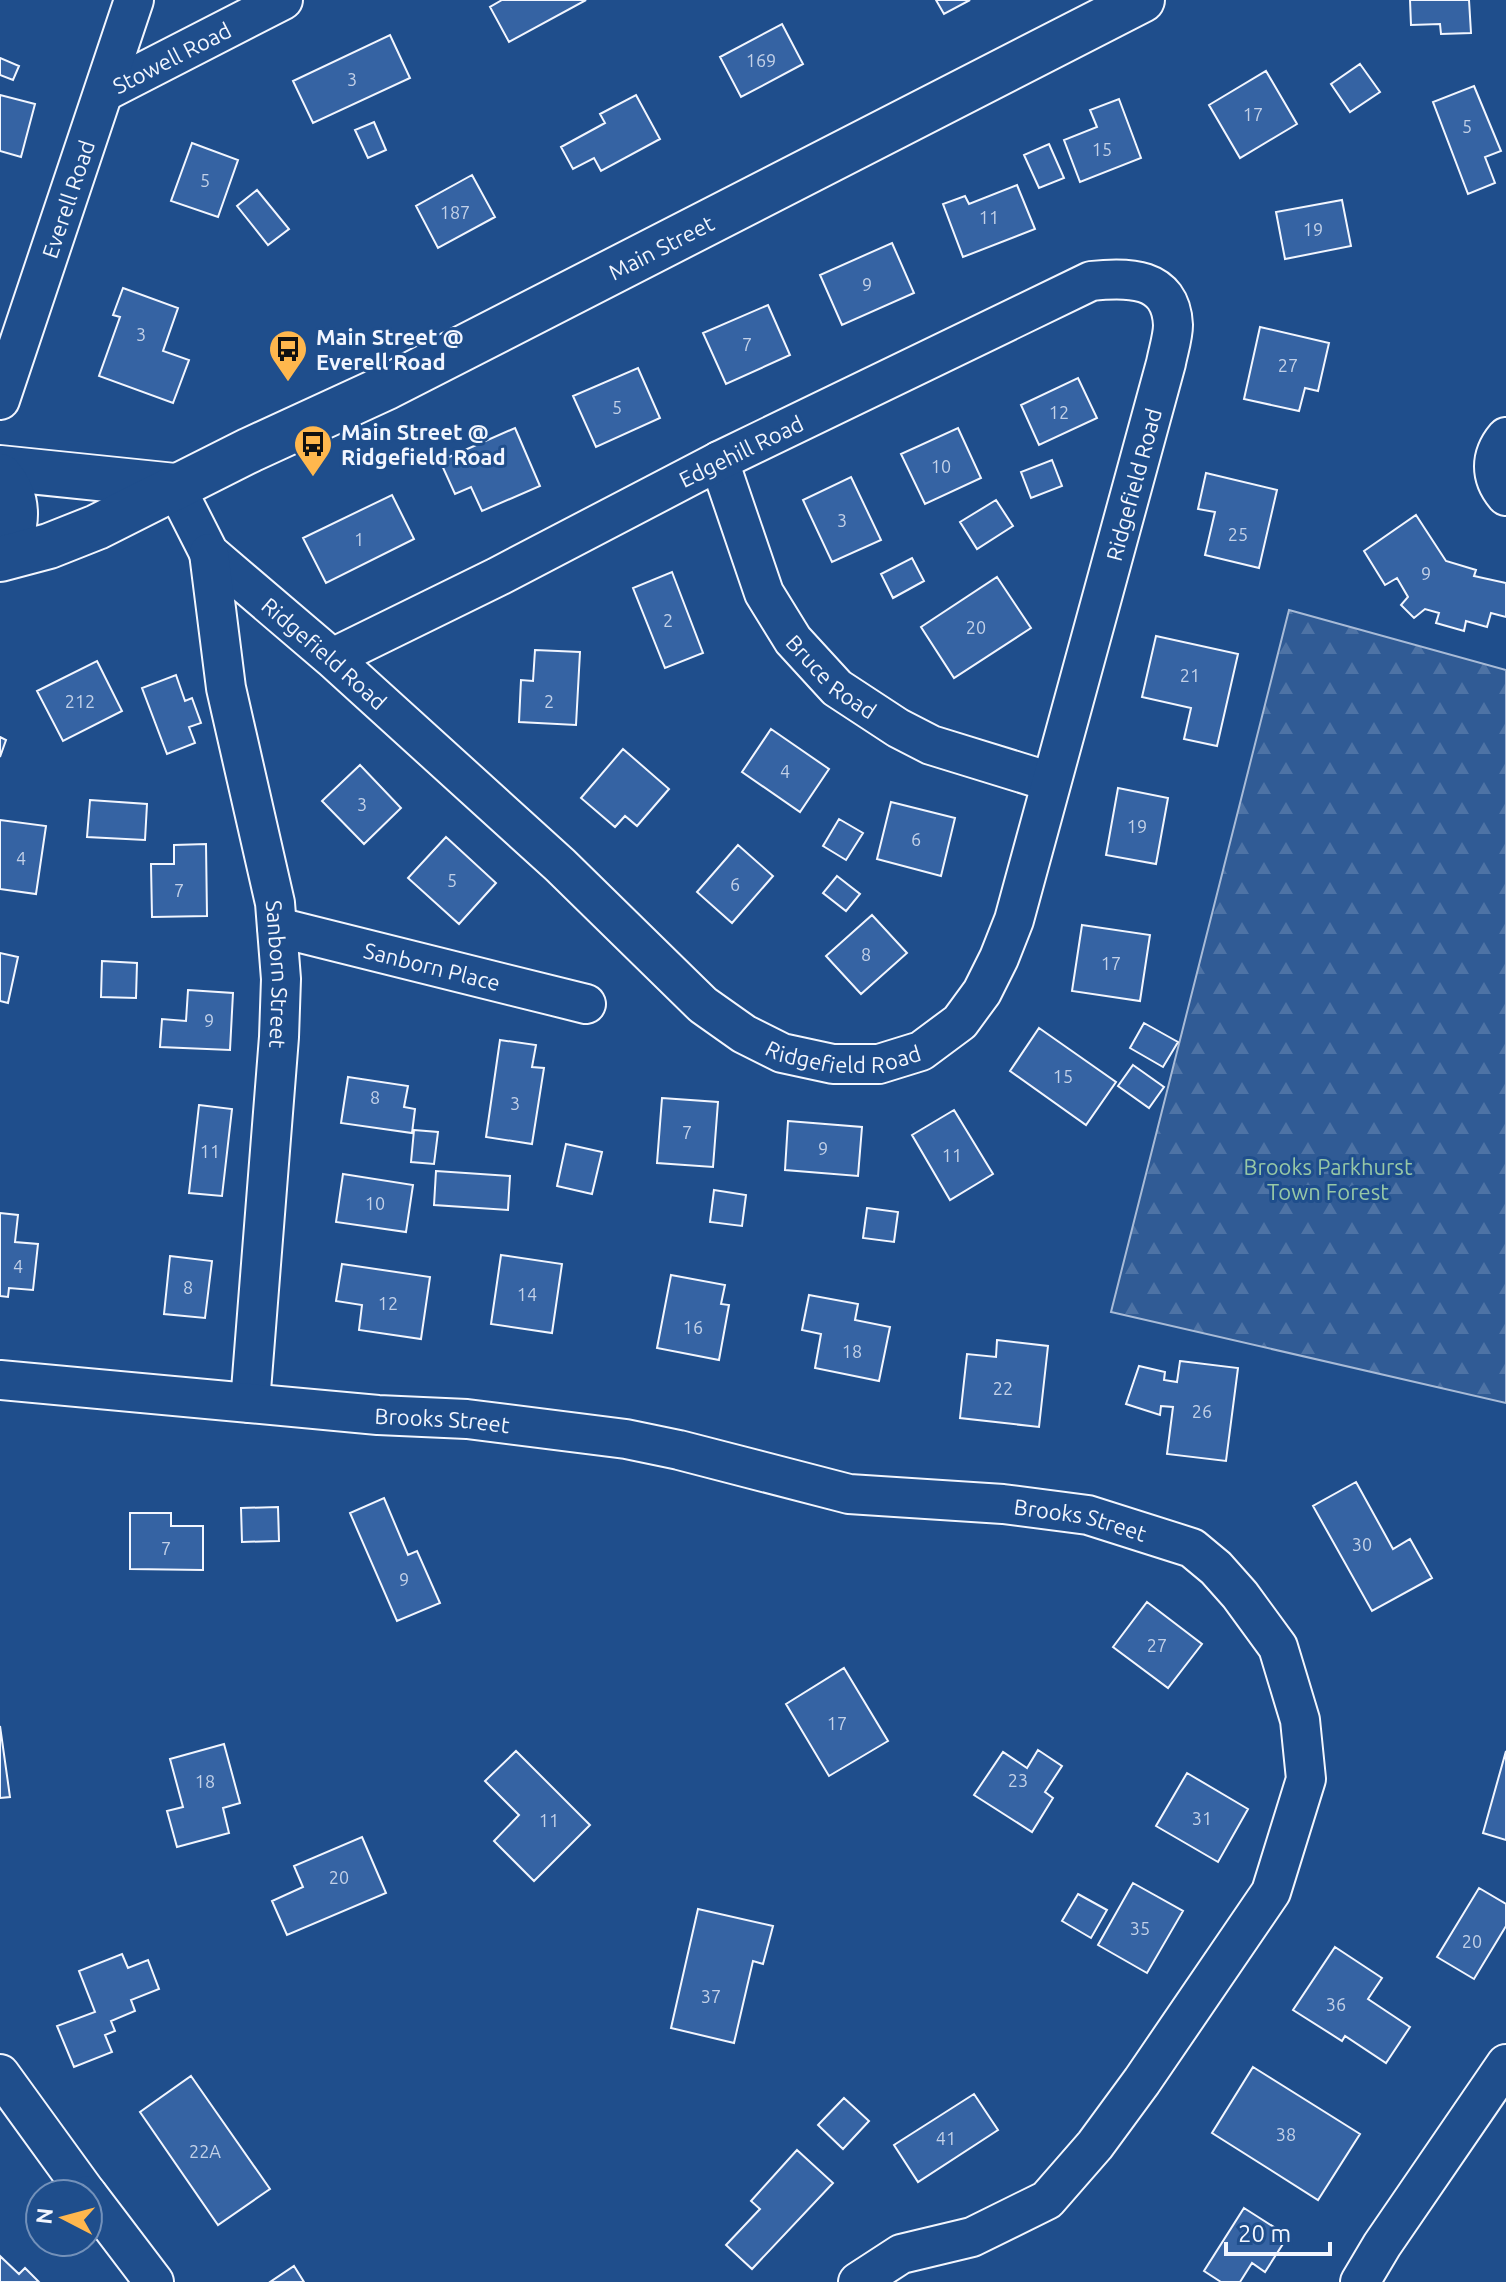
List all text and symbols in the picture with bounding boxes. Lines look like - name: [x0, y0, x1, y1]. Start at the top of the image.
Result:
- street label: Stowell Road: [108, 17, 235, 98]
- house number: 169: [746, 50, 776, 70]
- house number: 3: [347, 69, 357, 89]
- house number: 17: [1243, 104, 1263, 124]
- house number: 5: [1462, 116, 1472, 136]
- street label: Everell Road: [36, 137, 99, 261]
- house number: 15: [1092, 139, 1112, 159]
- house number: 5: [200, 170, 210, 190]
- house number: 187: [440, 202, 470, 222]
- house number: 11: [979, 207, 999, 227]
- street label: Main Street: [604, 209, 718, 284]
- house number: 19: [1303, 219, 1323, 239]
- house number: 9: [862, 274, 872, 294]
- house number: 3: [136, 324, 146, 344]
- place label: Main Street @ Everell Road: [316, 324, 464, 374]
- bus stop icon: Main Street @ Everell Road: [267, 328, 309, 383]
- house number: 7: [742, 334, 752, 354]
- house number: 27: [1278, 355, 1298, 375]
- house number: 5: [612, 397, 622, 417]
- house number: 12: [1049, 402, 1069, 422]
- street label: Ridgefield Road: [1100, 405, 1166, 563]
- street label: Edgehill Road: [675, 410, 807, 492]
- place label: Main Street @ Ridgefield Road: [341, 419, 506, 469]
- bus stop icon: Main Street @ Ridgefield Road: [292, 423, 334, 478]
- house number: 10: [931, 456, 951, 476]
- house number: 3: [837, 510, 847, 530]
- house number: 25: [1228, 524, 1248, 544]
- house number: 1: [354, 529, 364, 549]
- house number: 9: [1421, 563, 1431, 583]
- street label: Ridgefield Road: [257, 592, 392, 714]
- house number: 2: [663, 610, 673, 630]
- house number: 20: [966, 617, 986, 637]
- street label: Bruce Road: [782, 629, 881, 723]
- house number: 21: [1180, 665, 1200, 685]
- house number: 212: [65, 691, 95, 711]
- house number: 2: [544, 691, 554, 711]
- house number: 4: [780, 761, 790, 781]
- house number: 3: [357, 794, 367, 814]
- house number: 19: [1127, 816, 1147, 836]
- house number: 6: [911, 829, 921, 849]
- house number: 4: [16, 848, 26, 868]
- house number: 5: [447, 870, 457, 890]
- house number: 6: [730, 874, 740, 894]
- house number: 7: [174, 880, 184, 900]
- street label: Sanborn Street: [262, 899, 294, 1050]
- street label: Sanborn Place: [361, 937, 503, 995]
- house number: 8: [861, 944, 871, 964]
- house number: 17: [1101, 953, 1121, 973]
- house number: 9: [204, 1010, 214, 1030]
- street label: Ridgefield Road: [762, 1035, 924, 1077]
- house number: 15: [1053, 1066, 1073, 1086]
- house number: 8: [370, 1087, 380, 1107]
- house number: 3: [510, 1093, 520, 1113]
- house number: 7: [682, 1122, 692, 1142]
- house number: 9: [818, 1138, 828, 1158]
- house number: 11: [200, 1141, 220, 1161]
- house number: 11: [942, 1145, 962, 1165]
- park label: Brooks Parkhurst Town Forest: [1243, 1154, 1413, 1204]
- house number: 10: [365, 1193, 385, 1213]
- house number: 4: [13, 1256, 23, 1276]
- house number: 8: [183, 1277, 193, 1297]
- house number: 14: [517, 1284, 537, 1304]
- house number: 12: [378, 1293, 398, 1313]
- house number: 16: [683, 1317, 703, 1337]
- house number: 18: [842, 1341, 862, 1361]
- house number: 22: [993, 1378, 1013, 1398]
- house number: 26: [1192, 1401, 1212, 1421]
- street label: Brooks Street: [374, 1402, 511, 1437]
- street label: Brooks Street: [1013, 1493, 1150, 1545]
- house number: 30: [1352, 1534, 1372, 1554]
- house number: 7: [161, 1538, 171, 1558]
- house number: 9: [399, 1569, 409, 1589]
- house number: 27: [1147, 1635, 1167, 1655]
- house number: 17: [827, 1713, 847, 1733]
- house number: 23: [1008, 1770, 1028, 1790]
- house number: 18: [195, 1771, 215, 1791]
- house number: 31: [1192, 1808, 1212, 1828]
- house number: 11: [539, 1810, 559, 1830]
- house number: 20: [329, 1867, 349, 1887]
- house number: 35: [1130, 1918, 1150, 1938]
- house number: 20: [1462, 1931, 1482, 1951]
- house number: 37: [701, 1986, 721, 2006]
- house number: 36: [1326, 1994, 1346, 2014]
- house number: 38: [1276, 2124, 1296, 2144]
- house number: 41: [936, 2128, 956, 2148]
- house number: 22A: [189, 2141, 221, 2161]
- north arrow: [24, 2178, 104, 2258]
- text: N: [30, 2206, 57, 2225]
- scale bar: [1226, 2206, 1330, 2256]
- text: 20 m: [1238, 2220, 1291, 2247]

